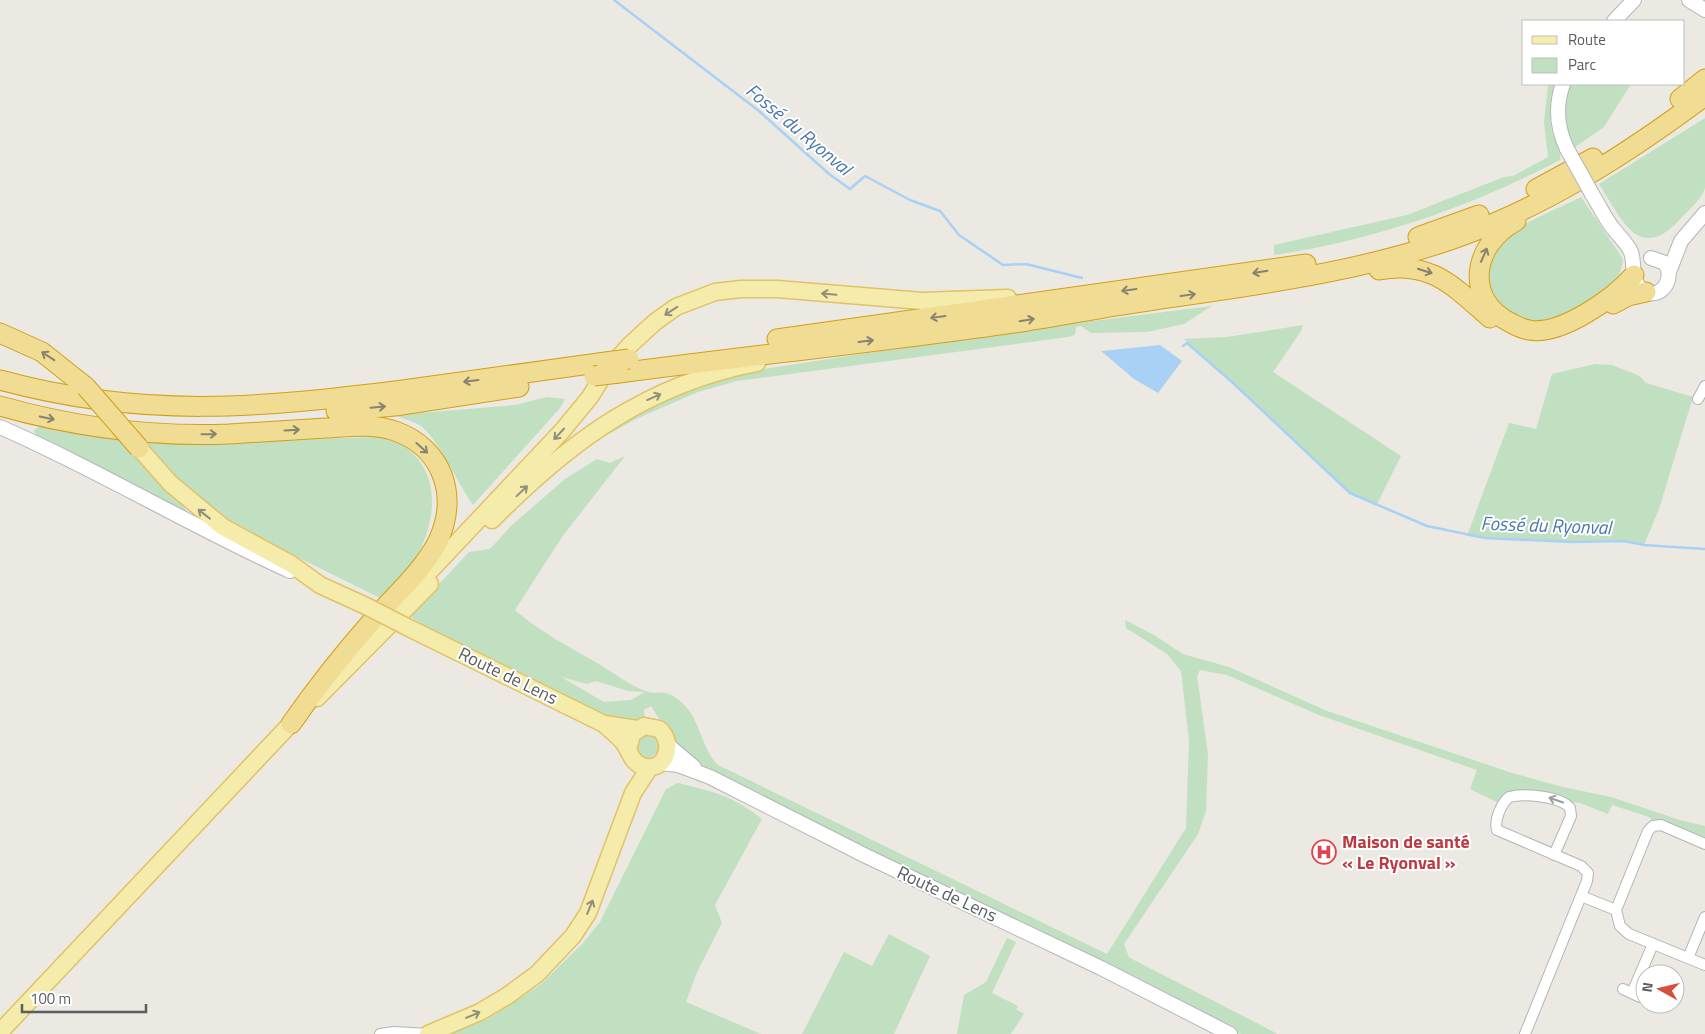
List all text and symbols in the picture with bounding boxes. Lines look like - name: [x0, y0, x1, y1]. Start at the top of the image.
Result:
- legend: [1522, 20, 1685, 85]
- text: Route: [1568, 28, 1606, 51]
- text: Parc: [1568, 53, 1596, 76]
- water label: Fossé du Ryonval: [740, 76, 860, 183]
- one-way arrow: [1479, 248, 1489, 263]
- one-way arrow: [1253, 267, 1269, 277]
- one-way arrow: [1417, 267, 1433, 277]
- one-way arrow: [1122, 285, 1138, 295]
- one-way arrow: [822, 289, 838, 299]
- one-way arrow: [1179, 290, 1195, 300]
- one-way arrow: [665, 306, 679, 316]
- one-way arrow: [930, 312, 946, 322]
- one-way arrow: [1019, 315, 1035, 325]
- one-way arrow: [858, 336, 874, 346]
- one-way arrow: [42, 351, 56, 361]
- one-way arrow: [463, 376, 479, 386]
- one-way arrow: [646, 391, 661, 401]
- one-way arrow: [370, 402, 386, 412]
- one-way arrow: [39, 413, 55, 423]
- one-way arrow: [284, 425, 300, 434]
- one-way arrow: [553, 428, 564, 441]
- one-way arrow: [200, 429, 216, 439]
- one-way arrow: [416, 442, 429, 454]
- one-way arrow: [516, 485, 529, 497]
- one-way arrow: [198, 508, 211, 519]
- water label: Fossé du Ryonval: [1480, 508, 1614, 541]
- street label: Route de Lens: [454, 640, 562, 711]
- one-way arrow: [1549, 795, 1565, 804]
- place label: Maison de santé « Le Ryonval »: [1342, 828, 1470, 876]
- hospital icon: Maison de santé « Le Ryonval »: [1311, 839, 1337, 865]
- street label: Route de Lens: [893, 859, 1002, 929]
- one-way arrow: [585, 900, 595, 915]
- north arrow: [1635, 964, 1685, 1014]
- text: N: [1636, 981, 1658, 993]
- scale bar: [22, 982, 146, 1014]
- text: 100 m: [30, 987, 71, 1010]
- one-way arrow: [465, 1009, 480, 1019]

